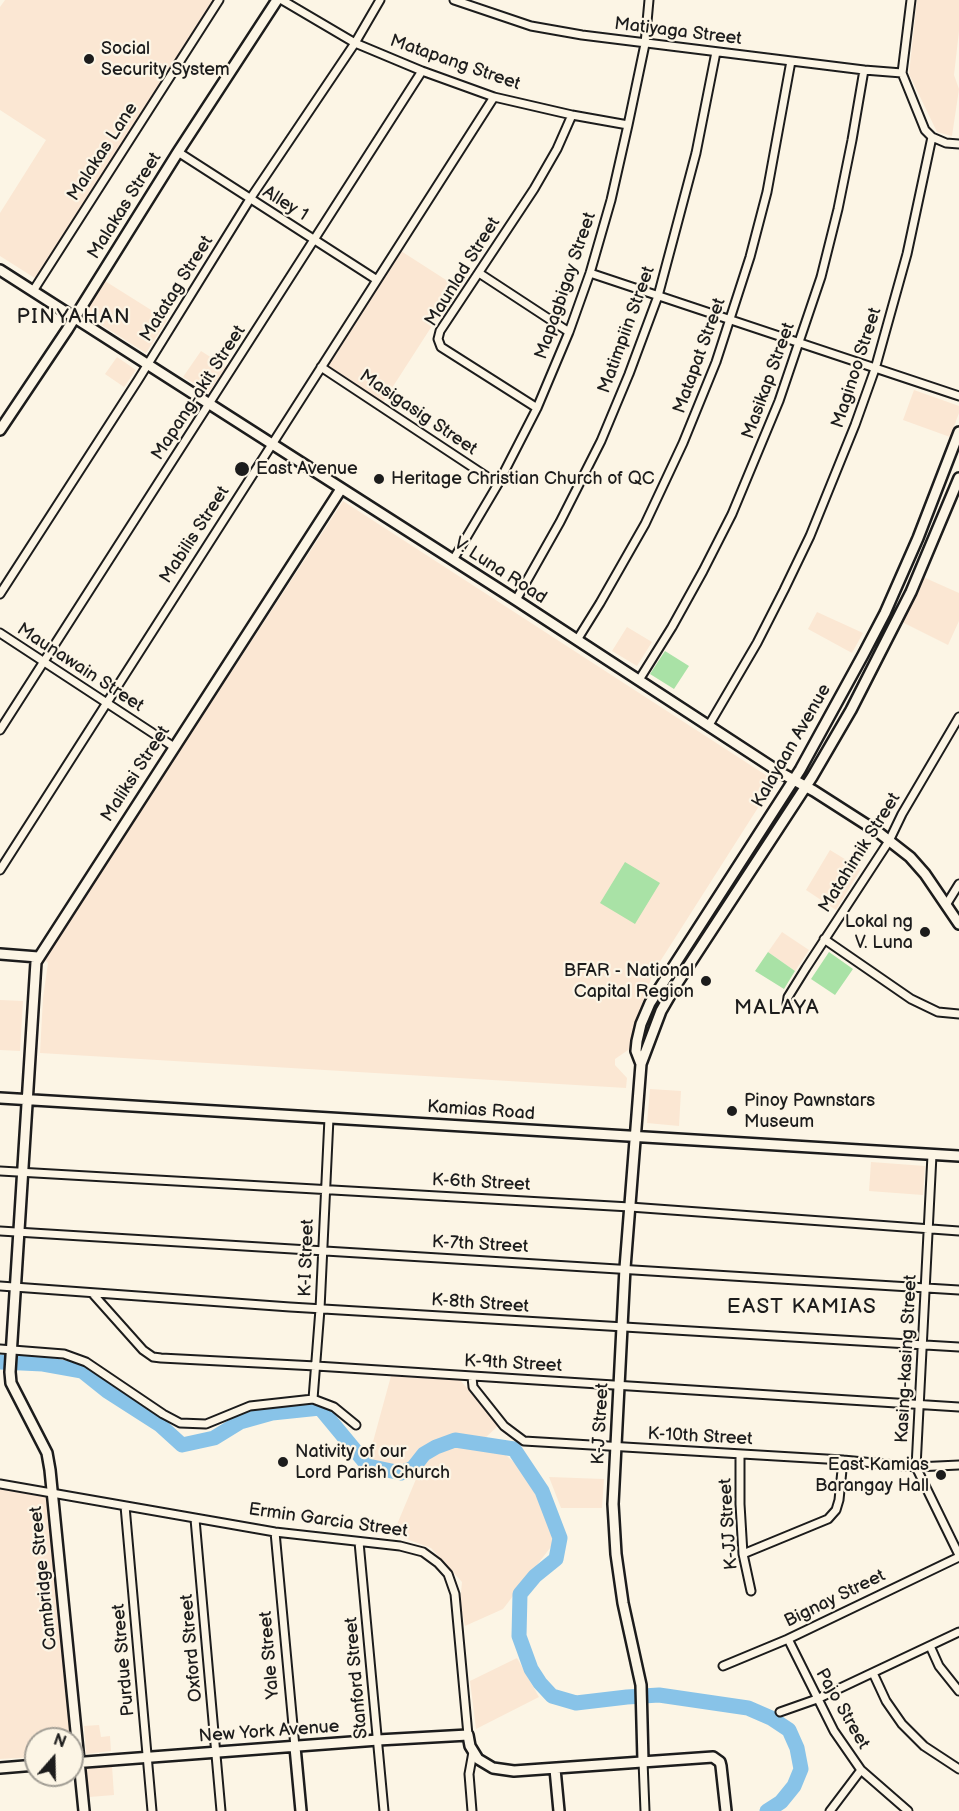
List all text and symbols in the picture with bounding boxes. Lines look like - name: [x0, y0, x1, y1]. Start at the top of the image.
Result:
- street label: Matiyaga Street: [613, 13, 743, 51]
- street label: Matapang Street: [387, 31, 523, 95]
- place label: Social Security System: [101, 38, 230, 80]
- marker: Social Security System: [82, 52, 96, 66]
- street label: Malakas Lane: [63, 99, 143, 205]
- street label: Malakas Street: [84, 149, 166, 263]
- street label: Alley 1: [258, 182, 312, 226]
- street label: Mapagbigay Street: [531, 210, 601, 362]
- street label: Maunlad Street: [421, 213, 505, 331]
- street label: Matatag Street: [136, 232, 218, 346]
- street label: Matimpiin Street: [594, 264, 660, 396]
- street label: Matapat Street: [669, 295, 731, 417]
- district label: PINYAHAN: [17, 305, 131, 331]
- street label: Maginoo Street: [827, 305, 887, 431]
- street label: Masikap Street: [738, 320, 800, 442]
- street label: Mapang-akit Street: [147, 321, 251, 465]
- street label: Masigasig Street: [355, 366, 481, 460]
- place label: East Avenue: [256, 458, 358, 480]
- marker: East Avenue: [233, 460, 251, 478]
- place label: Heritage Christian Church of QC: [391, 468, 655, 490]
- marker: Heritage Christian Church of QC: [372, 472, 386, 486]
- street label: Mabilis Street: [156, 482, 234, 588]
- street label: V. Luna Road: [449, 533, 551, 609]
- street label: Maunawain Street: [13, 619, 147, 717]
- street label: Kalayaan Avenue: [748, 680, 836, 812]
- street label: Maliksi Street: [97, 722, 175, 826]
- street label: Matahimik Street: [814, 789, 906, 917]
- place label: Lokal ng V. Luna: [845, 911, 913, 954]
- marker: Lokal ng V. Luna: [918, 925, 932, 939]
- place label: BFAR - National Capital Region: [564, 960, 694, 1002]
- marker: BFAR - National Capital Region: [699, 974, 713, 988]
- district label: MALAYA: [734, 996, 820, 1022]
- place label: Pinoy Pawnstars Museum: [744, 1090, 875, 1132]
- street label: Kamias Road: [426, 1096, 536, 1126]
- marker: Pinoy Pawnstars Museum: [725, 1104, 739, 1118]
- street label: K-6th Street: [431, 1170, 531, 1196]
- street label: K-I Street: [295, 1219, 319, 1297]
- street label: K-7th Street: [431, 1232, 529, 1258]
- street label: Kasing-kasing Street: [892, 1274, 922, 1444]
- street label: K-8th Street: [430, 1290, 530, 1318]
- district label: EAST KAMIAS: [727, 1295, 877, 1321]
- street label: K-9th Street: [463, 1351, 563, 1377]
- street label: K-J Street: [588, 1383, 614, 1465]
- street label: K-10th Street: [647, 1423, 753, 1451]
- place label: Nativity of our Lord Parish Church: [295, 1441, 450, 1484]
- place label: East Kamias Barangay Hall: [815, 1454, 929, 1496]
- marker: Nativity of our Lord Parish Church: [276, 1455, 290, 1469]
- marker: East Kamias Barangay Hall: [934, 1468, 948, 1482]
- street label: K-JJ Street: [715, 1478, 743, 1570]
- street label: Ermin Garcia Street: [247, 1499, 409, 1543]
- street label: Cambridge Street: [26, 1505, 62, 1651]
- street label: Bignay Street: [781, 1565, 889, 1633]
- street label: Oxford Street: [177, 1593, 207, 1703]
- street label: Purdue Street: [108, 1603, 140, 1717]
- street label: Yale Street: [255, 1610, 285, 1700]
- street label: Stanford Street: [341, 1616, 373, 1740]
- street label: Pajo Street: [810, 1665, 874, 1753]
- street label: New York Avenue: [198, 1716, 340, 1748]
- north arrow: [24, 1727, 84, 1787]
- text: N: [51, 1731, 69, 1752]

